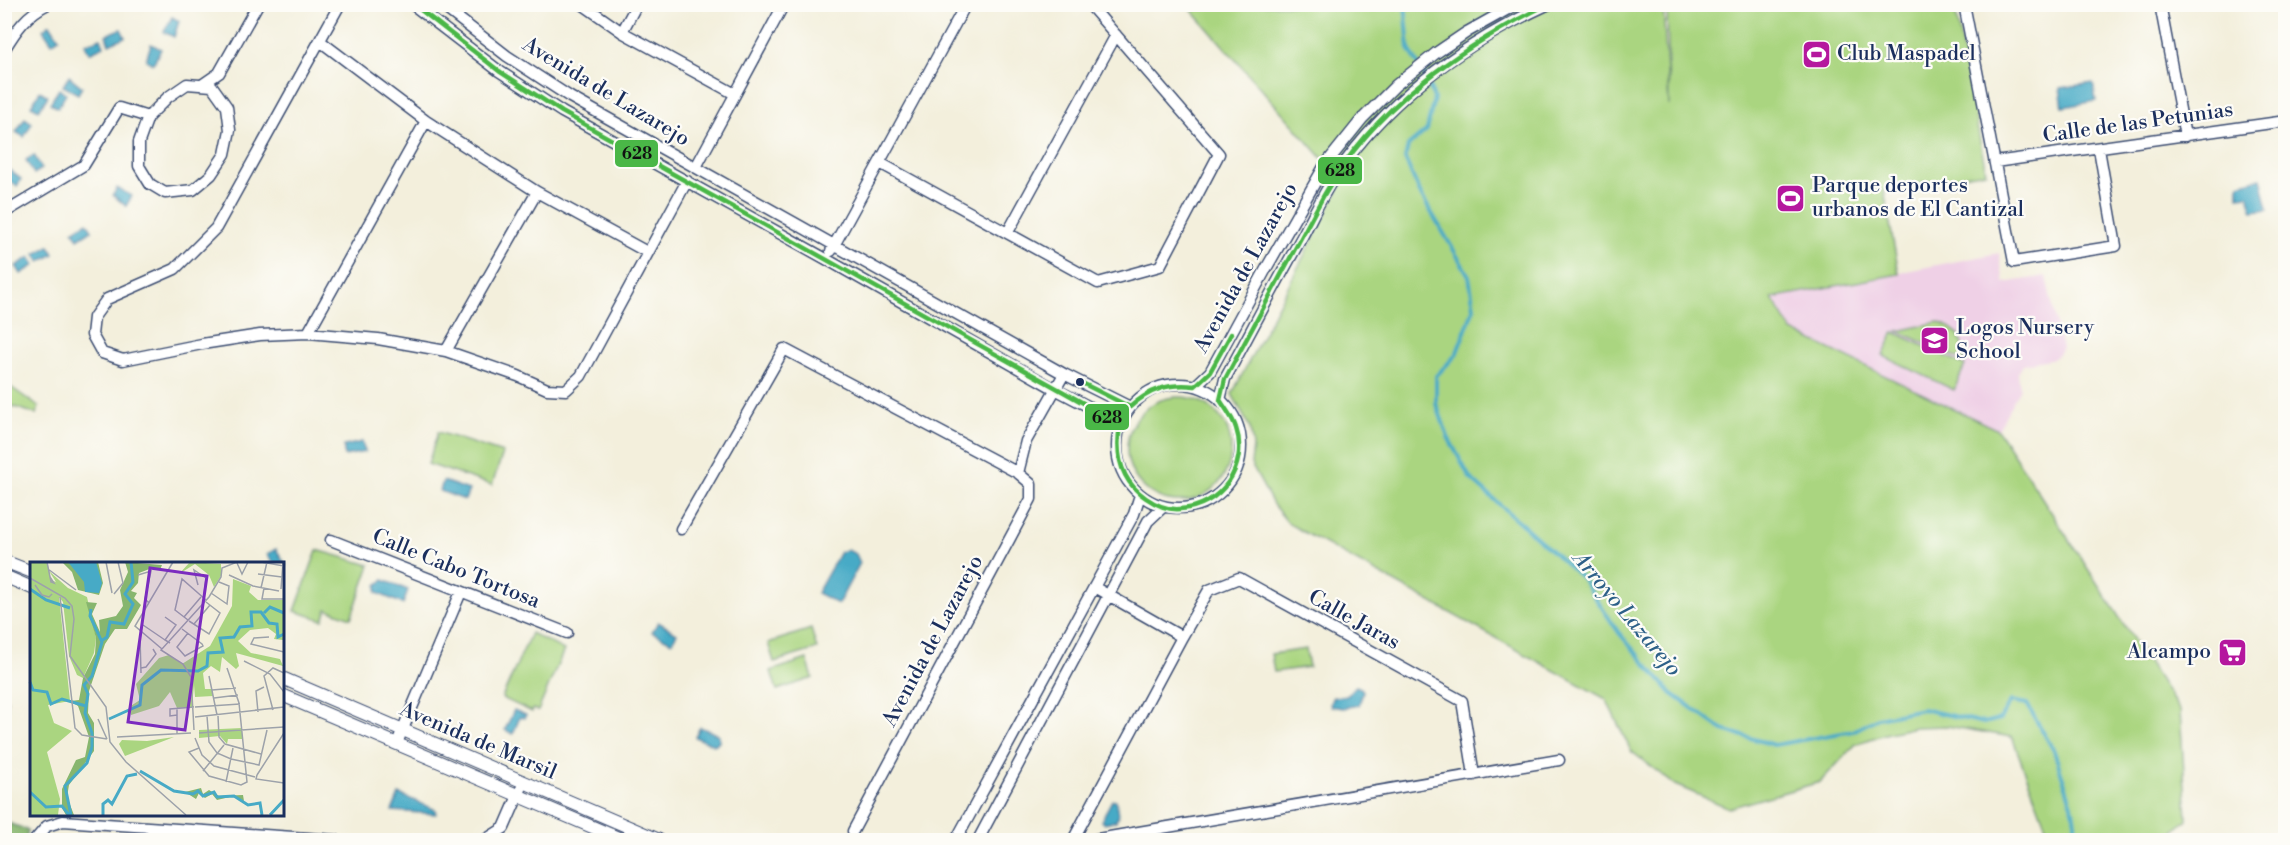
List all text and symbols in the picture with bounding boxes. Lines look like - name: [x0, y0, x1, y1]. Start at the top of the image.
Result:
- street label: Avenida de Lazarejo: [517, 31, 694, 152]
- sports icon: Club Maspadel: [1800, 38, 1832, 70]
- place label: Club Maspadel: [1837, 41, 1976, 67]
- street label: Calle de las Petunias: [2041, 97, 2235, 149]
- line badge: 628: [614, 139, 659, 168]
- text: 628: [622, 144, 652, 164]
- line badge: 628: [1317, 156, 1363, 185]
- text: 628: [1325, 161, 1355, 181]
- place label: Parque deportes urbanos de El Cantizal: [1812, 173, 2024, 223]
- street label: Avenida de Lazarejo: [1188, 178, 1304, 359]
- sports icon: Parque deportes urbanos de El Cantizal: [1775, 182, 1807, 214]
- place label: Logos Nursery School: [1956, 315, 2095, 365]
- school or university icon: Logos Nursery School: [1919, 324, 1951, 356]
- unlabelled marker: [1074, 376, 1086, 388]
- line badge: 628: [1084, 403, 1130, 431]
- text: 628: [1092, 408, 1122, 428]
- street label: Calle Cabo Tortosa: [368, 523, 544, 615]
- water label: Arroyo Lazarejo: [1566, 545, 1687, 682]
- street label: Avenida de Lazarejo: [876, 551, 989, 732]
- inset map: [30, 562, 284, 815]
- street label: Calle Jaras: [1304, 584, 1404, 656]
- supermarket icon: Alcampo: [2216, 636, 2248, 668]
- place label: Alcampo: [2126, 639, 2211, 665]
- street label: Avenida de Marsil: [395, 696, 560, 786]

